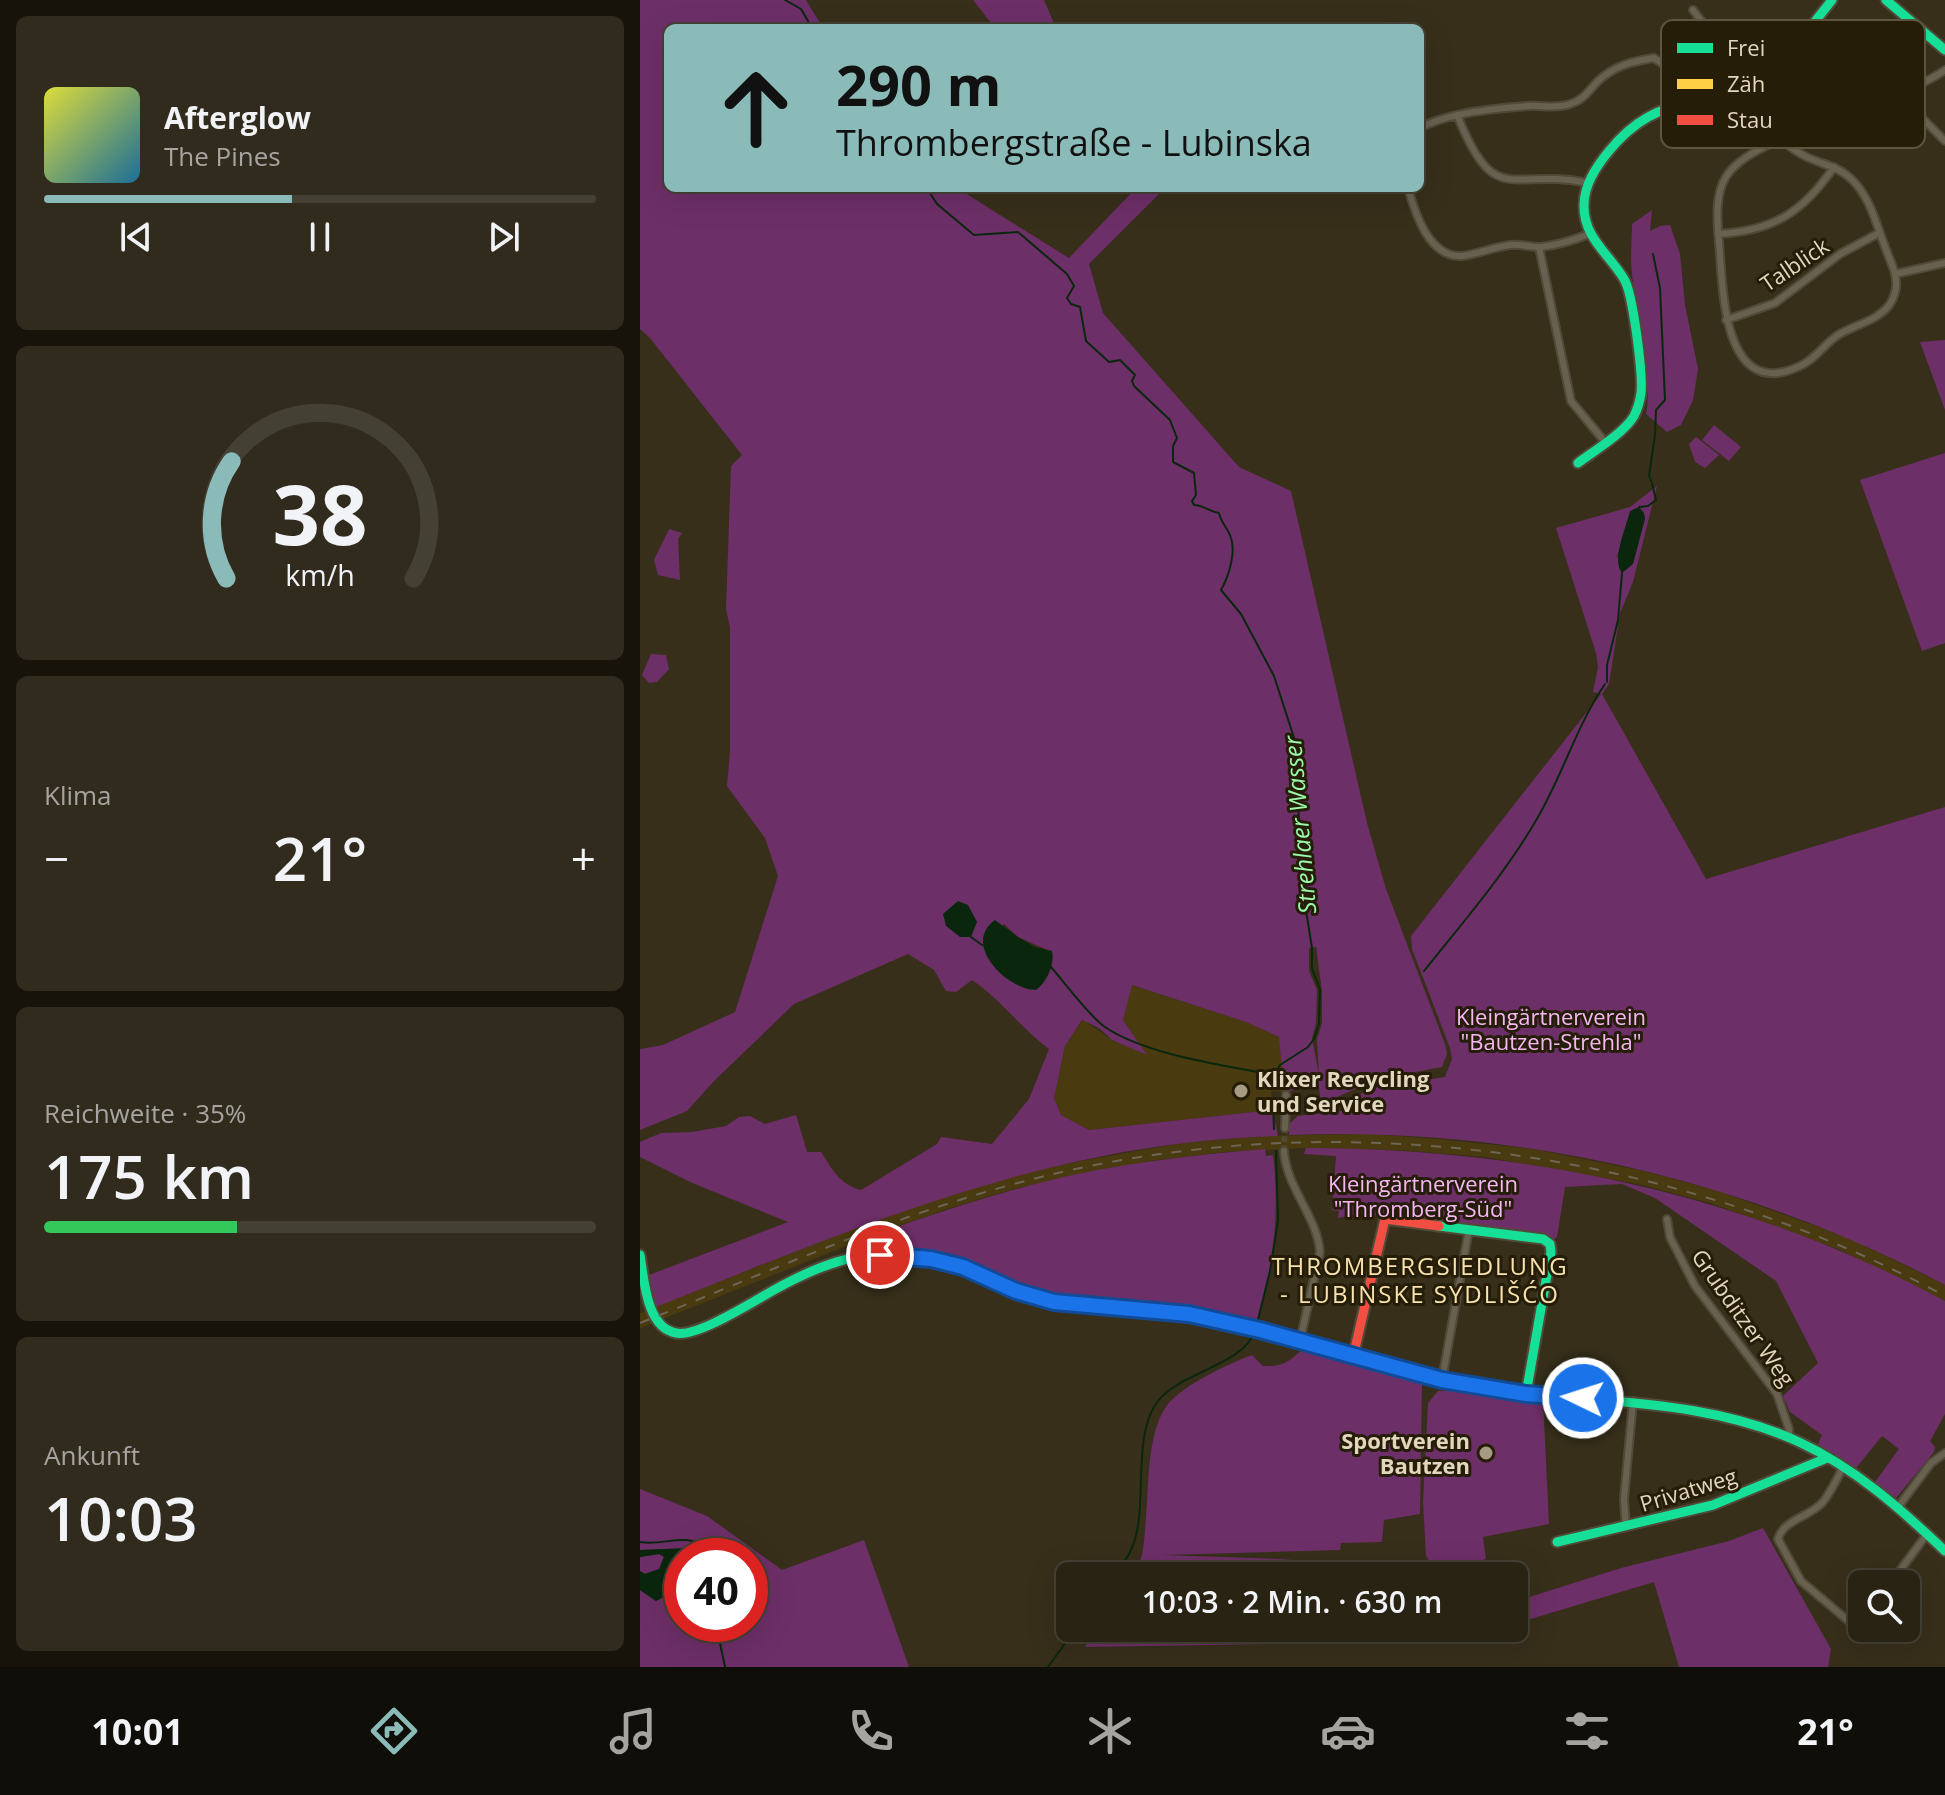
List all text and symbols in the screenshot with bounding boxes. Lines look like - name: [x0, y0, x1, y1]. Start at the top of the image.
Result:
- legend: [1661, 20, 1925, 148]
- text: Frei: [1727, 32, 1765, 62]
- text: 290 m: [836, 46, 1002, 122]
- icon: ahead: [704, 56, 808, 160]
- text: Zäh: [1727, 68, 1765, 98]
- text: Afterglow: [164, 97, 311, 138]
- text: Stau: [1727, 104, 1773, 134]
- text: Thrombergstraße - Lubinska: [836, 118, 1312, 167]
- text: The Pines: [164, 138, 281, 174]
- icon: previous: [114, 215, 158, 259]
- icon: pause: [298, 215, 342, 259]
- icon: next: [482, 215, 526, 259]
- street label: Talblick: [1754, 230, 1834, 298]
- text: 38: [272, 456, 368, 569]
- text: km/h: [285, 555, 355, 594]
- water label: Strehlaer Wasser: [1275, 733, 1323, 915]
- text: Klima: [44, 777, 112, 813]
- text: 21°: [273, 817, 367, 899]
- text: −: [44, 828, 69, 888]
- text: +: [571, 828, 596, 888]
- park label: Kleingärtnerverein "Bautzen-Strehla": [1456, 1001, 1646, 1056]
- place label: Klixer Recycling und Service: [1257, 1063, 1430, 1118]
- marker: Klixer Recycling und Service: [1232, 1082, 1250, 1100]
- text: Reichweite · 35%: [44, 1095, 246, 1131]
- text: 175 km: [44, 1135, 254, 1217]
- park label: Kleingärtnerverein "Thromberg-Süd": [1328, 1168, 1518, 1223]
- pin: [846, 1221, 914, 1289]
- icon: arrive: [858, 1233, 902, 1277]
- street label: Grubditzer Weg: [1686, 1243, 1802, 1391]
- district label: THROMBERGSIEDLUNG - LUBINSKE SYDLIŠĆO: [1271, 1249, 1569, 1310]
- position arrow: [1541, 1356, 1625, 1440]
- place label: Sportverein Bautzen: [1341, 1425, 1470, 1480]
- text: Ankunft: [44, 1437, 140, 1473]
- marker: Sportverein Bautzen: [1477, 1444, 1495, 1462]
- street label: Privatweg: [1636, 1460, 1740, 1518]
- text: 10:03: [44, 1477, 198, 1559]
- speed limit sign: 40: [664, 1538, 768, 1642]
- map controls: [1848, 1570, 1920, 1642]
- button: search: [1848, 1570, 1920, 1642]
- text: 10:03 · 2 Min. · 630 m: [1142, 1581, 1442, 1622]
- icon: directions: [366, 1703, 422, 1759]
- icon: music: [605, 1703, 661, 1759]
- icon: phone: [843, 1703, 899, 1759]
- icon: climate: [1082, 1703, 1138, 1759]
- icon: car: [1320, 1703, 1376, 1759]
- icon: filters: [1559, 1703, 1615, 1759]
- text: 10:01: [91, 1707, 184, 1756]
- text: 21°: [1797, 1707, 1854, 1756]

